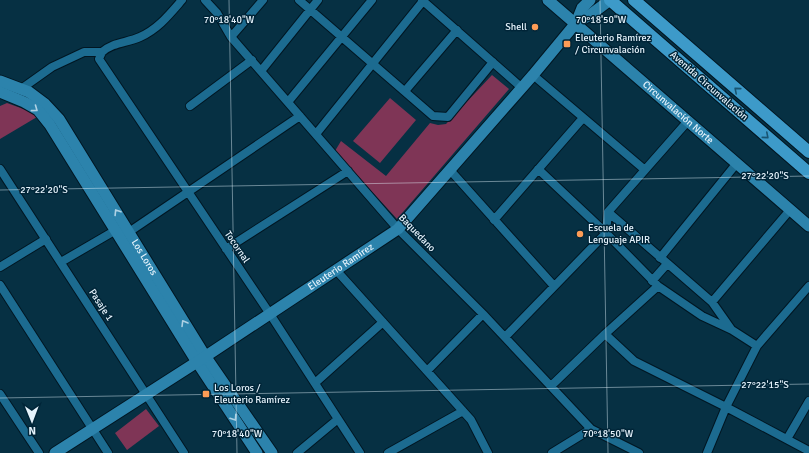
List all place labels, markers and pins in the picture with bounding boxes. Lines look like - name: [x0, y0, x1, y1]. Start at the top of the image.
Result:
- place label: Shell: [505, 21, 527, 33]
- marker: Shell: [530, 22, 540, 32]
- place label: Eleuterio Ramírez / Circunvalación: [575, 32, 652, 56]
- marker: Eleuterio Ramírez / Circunvalación: [562, 39, 572, 49]
- place label: Escuela de Lenguaje APIR: [588, 222, 650, 246]
- marker: Escuela de Lenguaje APIR: [575, 229, 585, 239]
- place label: Los Loros / Eleuterio Ramírez: [214, 382, 291, 406]
- marker: Los Loros / Eleuterio Ramírez: [201, 389, 211, 399]

